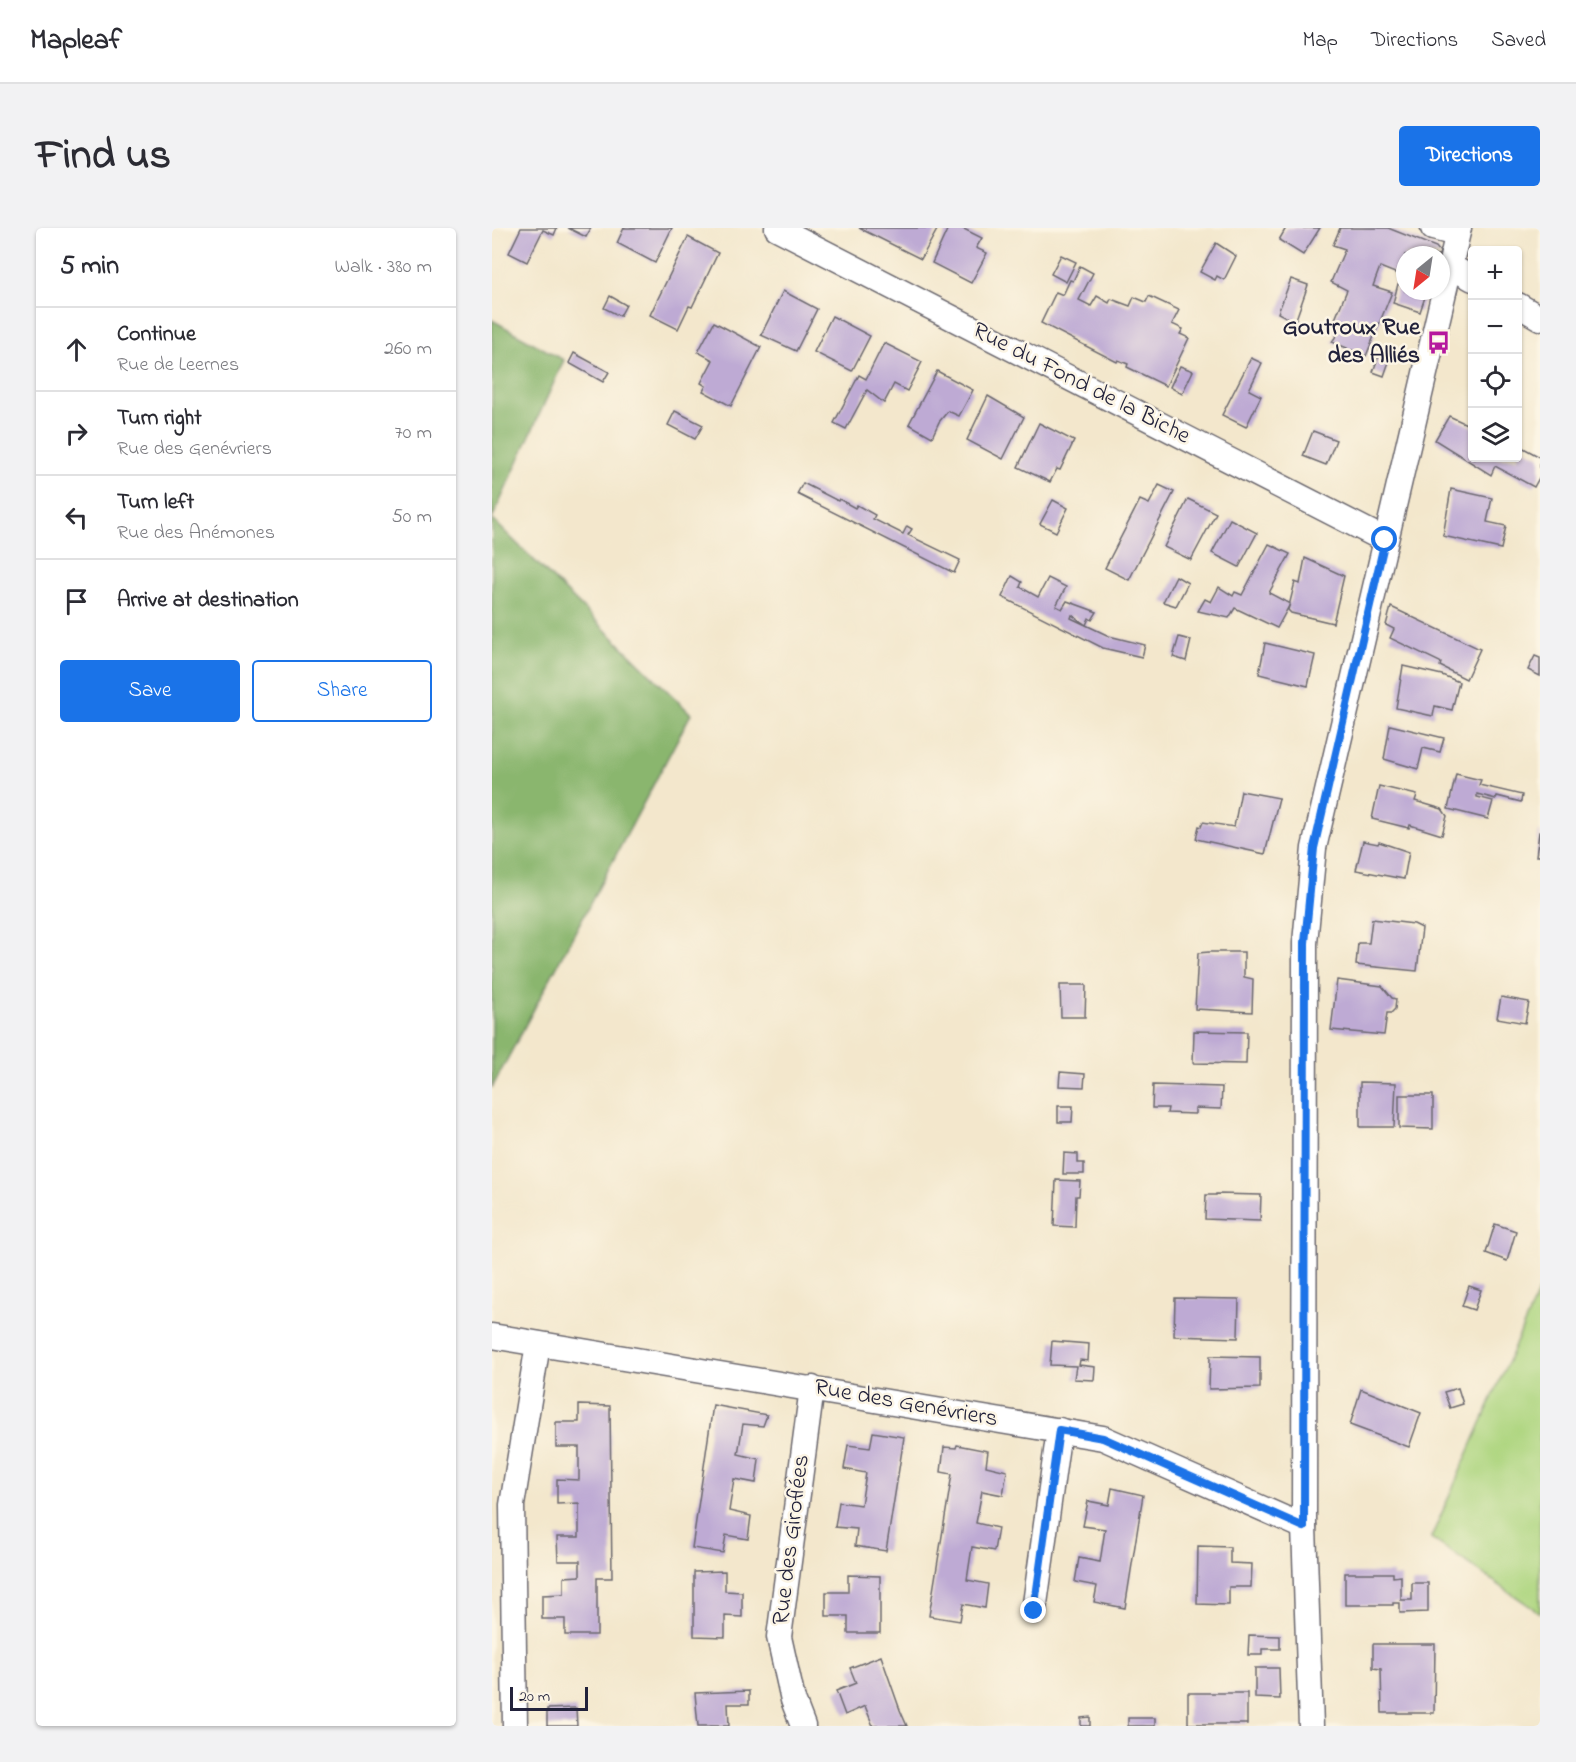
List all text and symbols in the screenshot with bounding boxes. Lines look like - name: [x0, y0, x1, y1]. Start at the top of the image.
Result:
- text: Mapleaf: [30, 21, 122, 62]
- text: Map: [1302, 26, 1338, 56]
- text: Directions: [1371, 26, 1458, 56]
- text: Saved: [1491, 26, 1546, 56]
- text: Find us: [36, 126, 171, 187]
- button: Directions: [1399, 126, 1540, 186]
- north arrow: [1396, 246, 1450, 300]
- map controls: [1468, 246, 1522, 462]
- button: +: [1468, 246, 1522, 300]
- text: 5 min: [60, 248, 119, 286]
- text: Walk · 380 m: [334, 253, 432, 282]
- button: −: [1468, 300, 1522, 354]
- place label: Goutroux Rue des Alliés: [1283, 311, 1421, 374]
- street label: Rue du Fond de la Biche: [966, 314, 1196, 454]
- text: Continue: [117, 319, 196, 351]
- bus stop icon: Goutroux Rue des Alliés: [1425, 329, 1451, 355]
- icon: ahead: [60, 333, 93, 366]
- text: 260 m: [384, 335, 432, 364]
- text: Rue de Leernes: [117, 351, 239, 380]
- button: locate: [1468, 354, 1522, 408]
- text: Turn right: [117, 403, 202, 435]
- button: layers: [1468, 408, 1522, 462]
- icon: right: [60, 417, 93, 450]
- text: 70 m: [395, 419, 432, 448]
- text: Rue des Genévriers: [117, 435, 272, 464]
- text: Turn left: [117, 487, 194, 519]
- icon: left: [60, 501, 93, 534]
- text: 50 m: [391, 503, 432, 532]
- text: Rue des Anémones: [117, 519, 275, 548]
- route start: [1371, 526, 1397, 552]
- icon: arrive: [60, 585, 93, 618]
- text: Arrive at destination: [117, 585, 299, 617]
- button: Save: [60, 660, 240, 722]
- button: Share: [252, 660, 432, 722]
- street label: Rue des Genévriers: [811, 1371, 1001, 1437]
- street label: Rue des Giroflées: [764, 1453, 820, 1627]
- route end: [1020, 1597, 1046, 1623]
- scale bar: [510, 1684, 588, 1712]
- text: 20 m: [519, 1685, 550, 1709]

